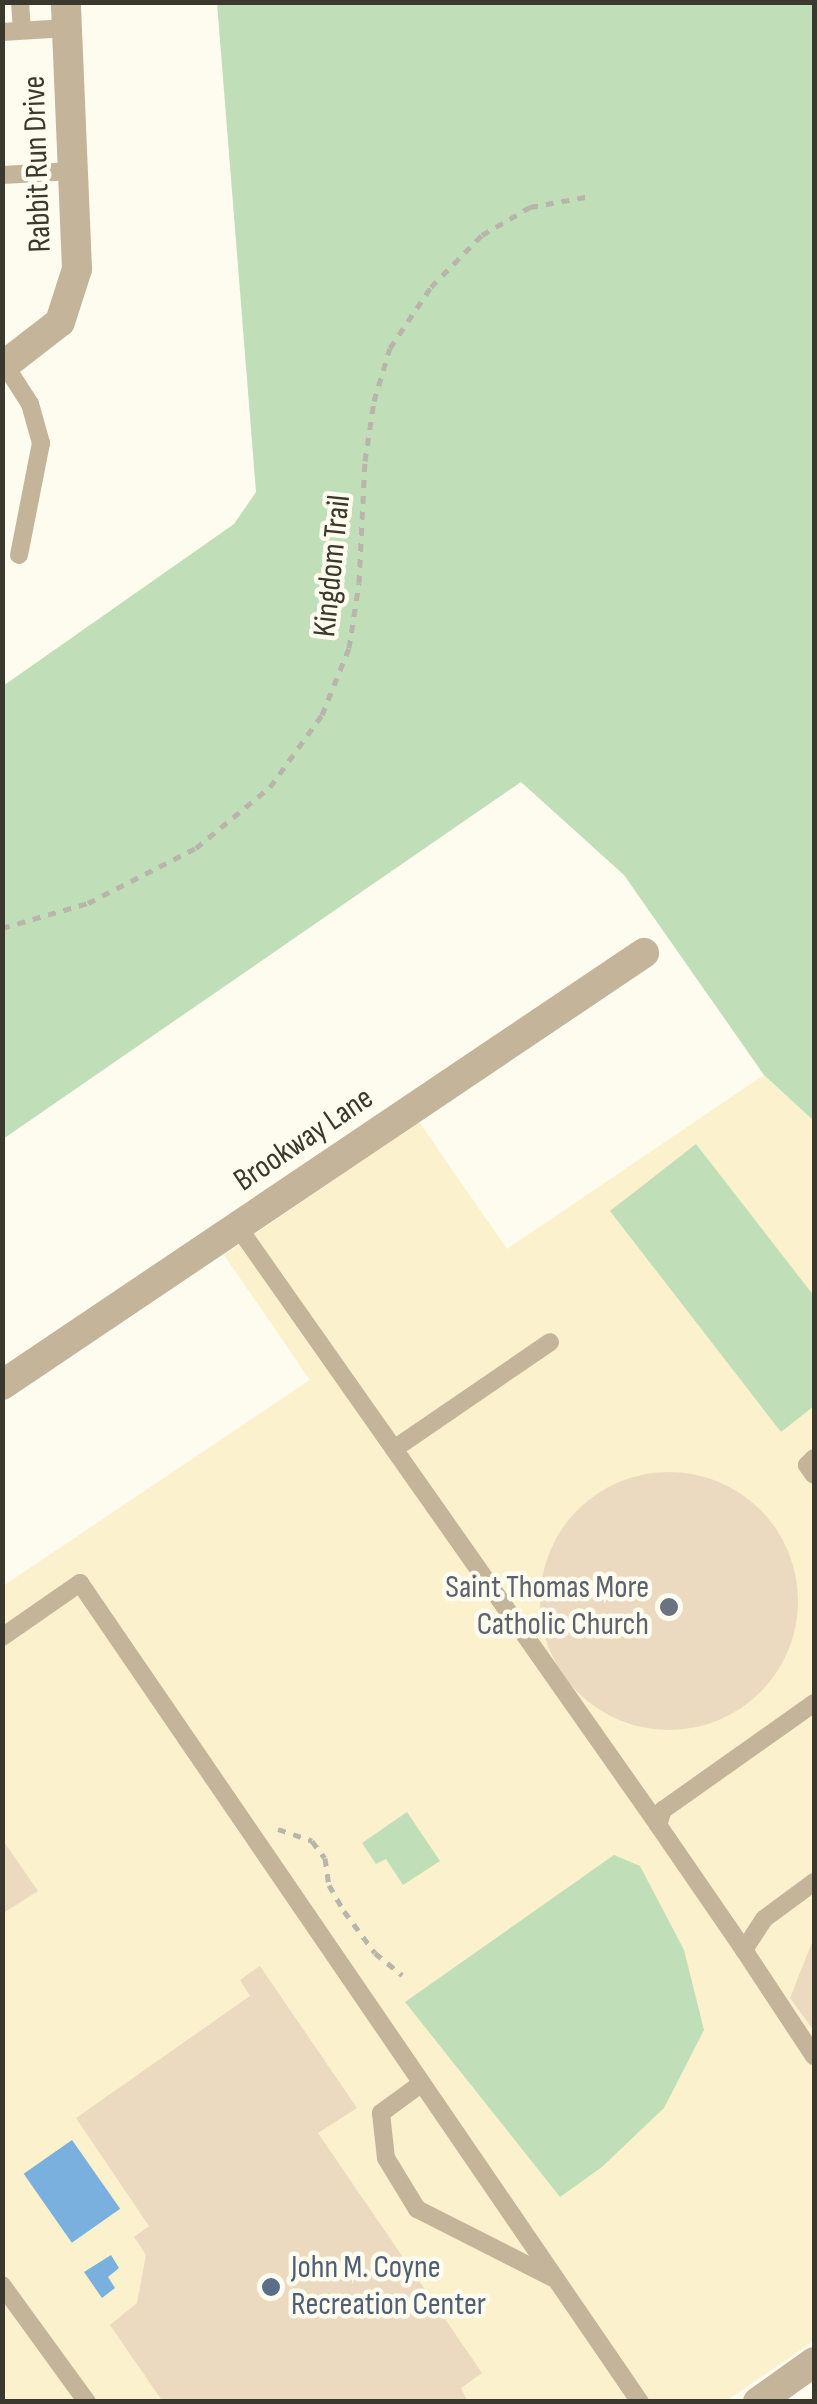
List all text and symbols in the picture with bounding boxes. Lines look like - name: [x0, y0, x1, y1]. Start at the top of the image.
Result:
- street label: Rabbit Run Drive: [16, 75, 60, 253]
- street label: Kingdom Trail: [306, 493, 360, 639]
- street label: Brookway Lane: [227, 1079, 381, 1201]
- place label: Saint Thomas More Catholic Church: [445, 1570, 649, 1645]
- marker: Saint Thomas More Catholic Church: [658, 1596, 680, 1618]
- place label: John M. Coyne Recreation Center: [291, 2250, 486, 2325]
- marker: John M. Coyne Recreation Center: [260, 2276, 282, 2298]

